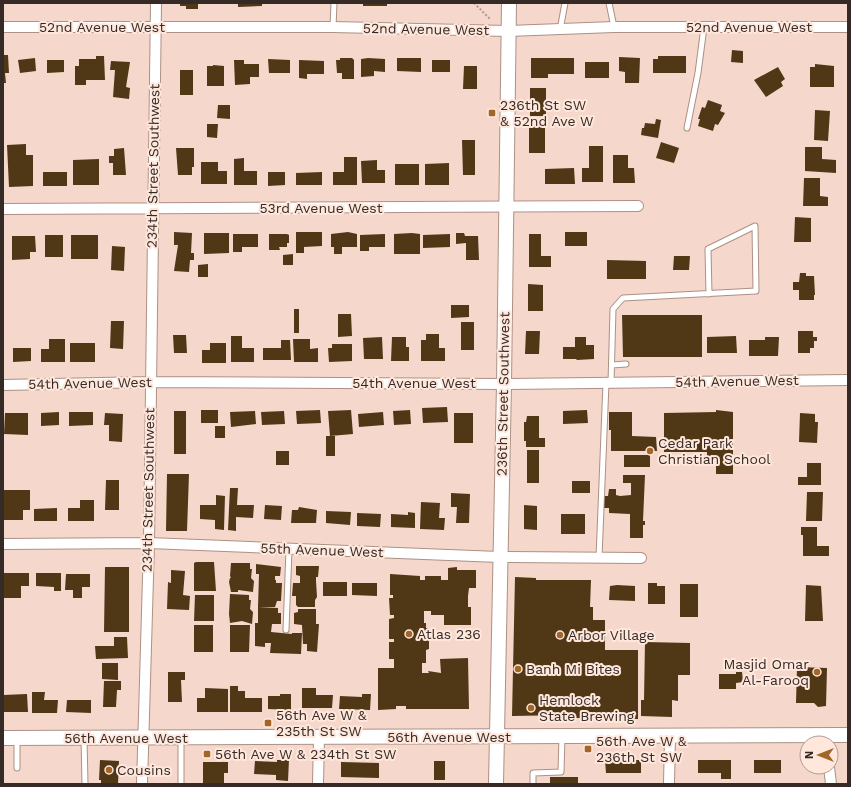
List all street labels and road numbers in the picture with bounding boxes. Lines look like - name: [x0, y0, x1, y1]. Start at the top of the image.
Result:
- street label: 52nd Avenue West: [39, 19, 165, 35]
- street label: 52nd Avenue West: [686, 19, 812, 35]
- street label: 52nd Avenue West: [363, 20, 489, 38]
- street label: 234th Street Southwest: [144, 84, 162, 248]
- street label: 53rd Avenue West: [259, 200, 383, 216]
- street label: 236th Street Southwest: [494, 312, 512, 476]
- street label: 54th Avenue West: [675, 372, 799, 390]
- street label: 54th Avenue West: [28, 374, 152, 392]
- street label: 54th Avenue West: [352, 375, 476, 391]
- street label: 234th Street Southwest: [139, 408, 157, 572]
- street label: 55th Avenue West: [260, 540, 384, 560]
- street label: 56th Avenue West: [387, 729, 511, 745]
- street label: 56th Avenue West: [64, 730, 188, 746]

